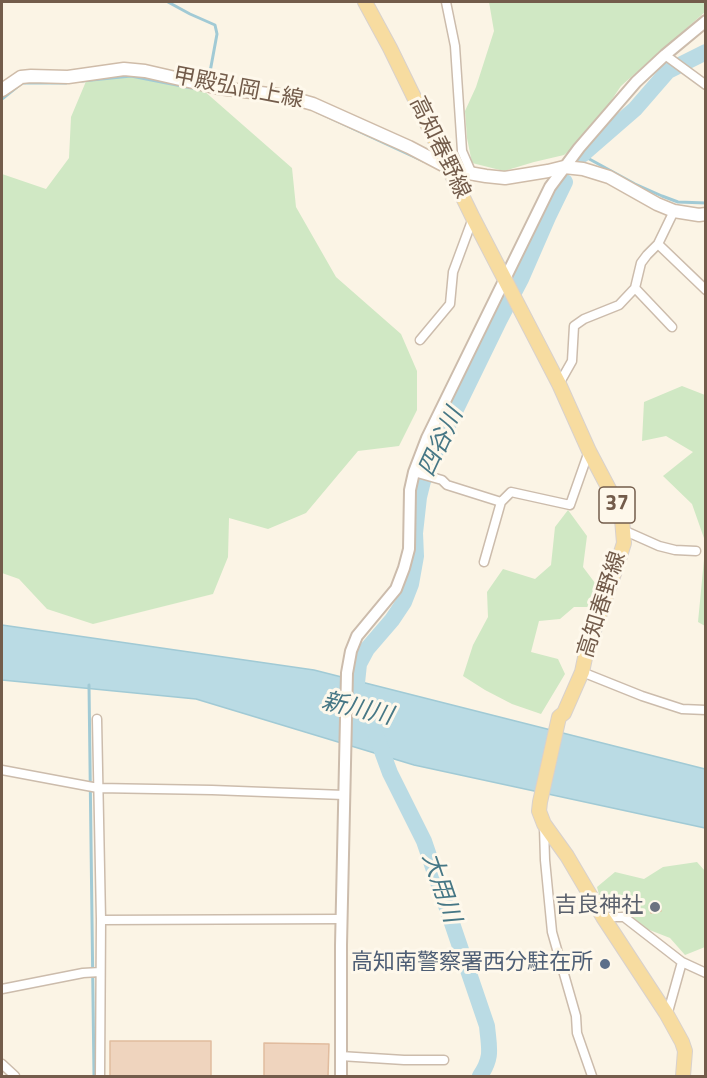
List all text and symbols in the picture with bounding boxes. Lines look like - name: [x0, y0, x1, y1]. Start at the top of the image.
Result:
- street label: 甲殿弘岡上線: [171, 63, 305, 115]
- street label: 高知春野線: [403, 93, 475, 203]
- water label: 四谷川: [414, 404, 470, 482]
- road number: 37: [599, 487, 635, 523]
- street label: 高知春野線: [573, 549, 633, 661]
- water label: 新川川: [319, 688, 395, 732]
- water label: 大用川: [415, 849, 465, 927]
- place label: 吉良神社: [555, 894, 643, 920]
- marker: 吉良神社: [648, 900, 662, 914]
- place label: 高知南警察署西分駐在所: [351, 951, 593, 977]
- marker: 高知南警察署西分駐在所: [598, 957, 612, 971]

